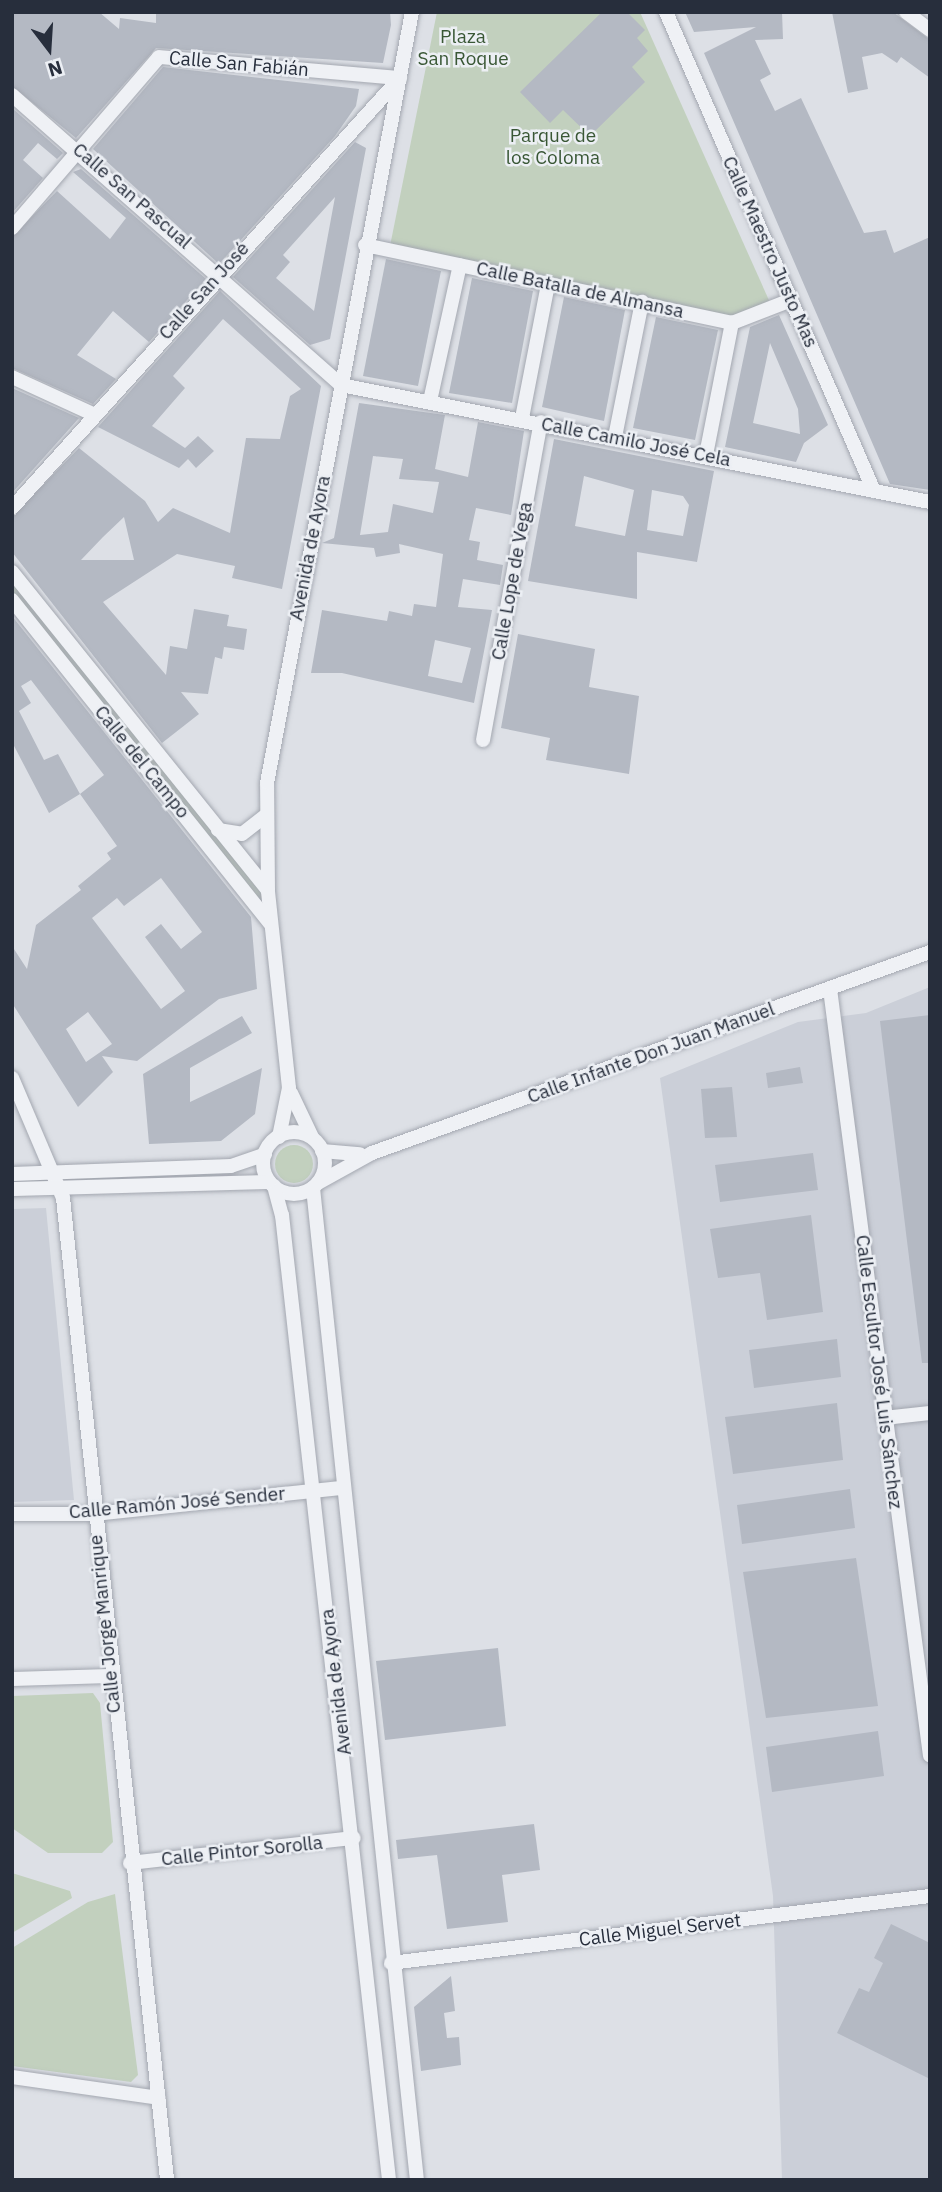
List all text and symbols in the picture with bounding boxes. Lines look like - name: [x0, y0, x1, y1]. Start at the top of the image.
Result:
- north arrow: [14, 14, 84, 84]
- park label: Plaza San Roque: [417, 26, 509, 70]
- street label: Calle San Fabián: [168, 47, 310, 81]
- text: N: [45, 56, 65, 83]
- park label: Parque de los Coloma: [506, 125, 600, 169]
- street label: Calle San Pascual: [68, 138, 196, 254]
- street label: Calle Maestro Justo Mas: [717, 153, 823, 351]
- street label: Calle San José: [154, 237, 254, 345]
- street label: Calle Batalla de Almansa: [474, 257, 686, 323]
- street label: Calle Camilo José Cela: [539, 412, 733, 472]
- street label: Avenida de Ayora: [285, 473, 335, 623]
- street label: Calle Lope de Vega: [487, 500, 537, 662]
- street label: Calle del Campo: [90, 701, 194, 823]
- street label: Calle Infante Don Juan Manuel: [524, 998, 778, 1108]
- street label: Calle Escultor José Luis Sánchez: [851, 1234, 907, 1510]
- street label: Calle Ramón José Sender: [68, 1482, 286, 1524]
- street label: Calle Jorge Manrique: [84, 1534, 126, 1714]
- street label: Avenida de Ayora: [316, 1607, 356, 1757]
- street label: Calle Pintor Sorolla: [160, 1831, 324, 1871]
- street label: Calle Miguel Servet: [578, 1909, 742, 1951]

